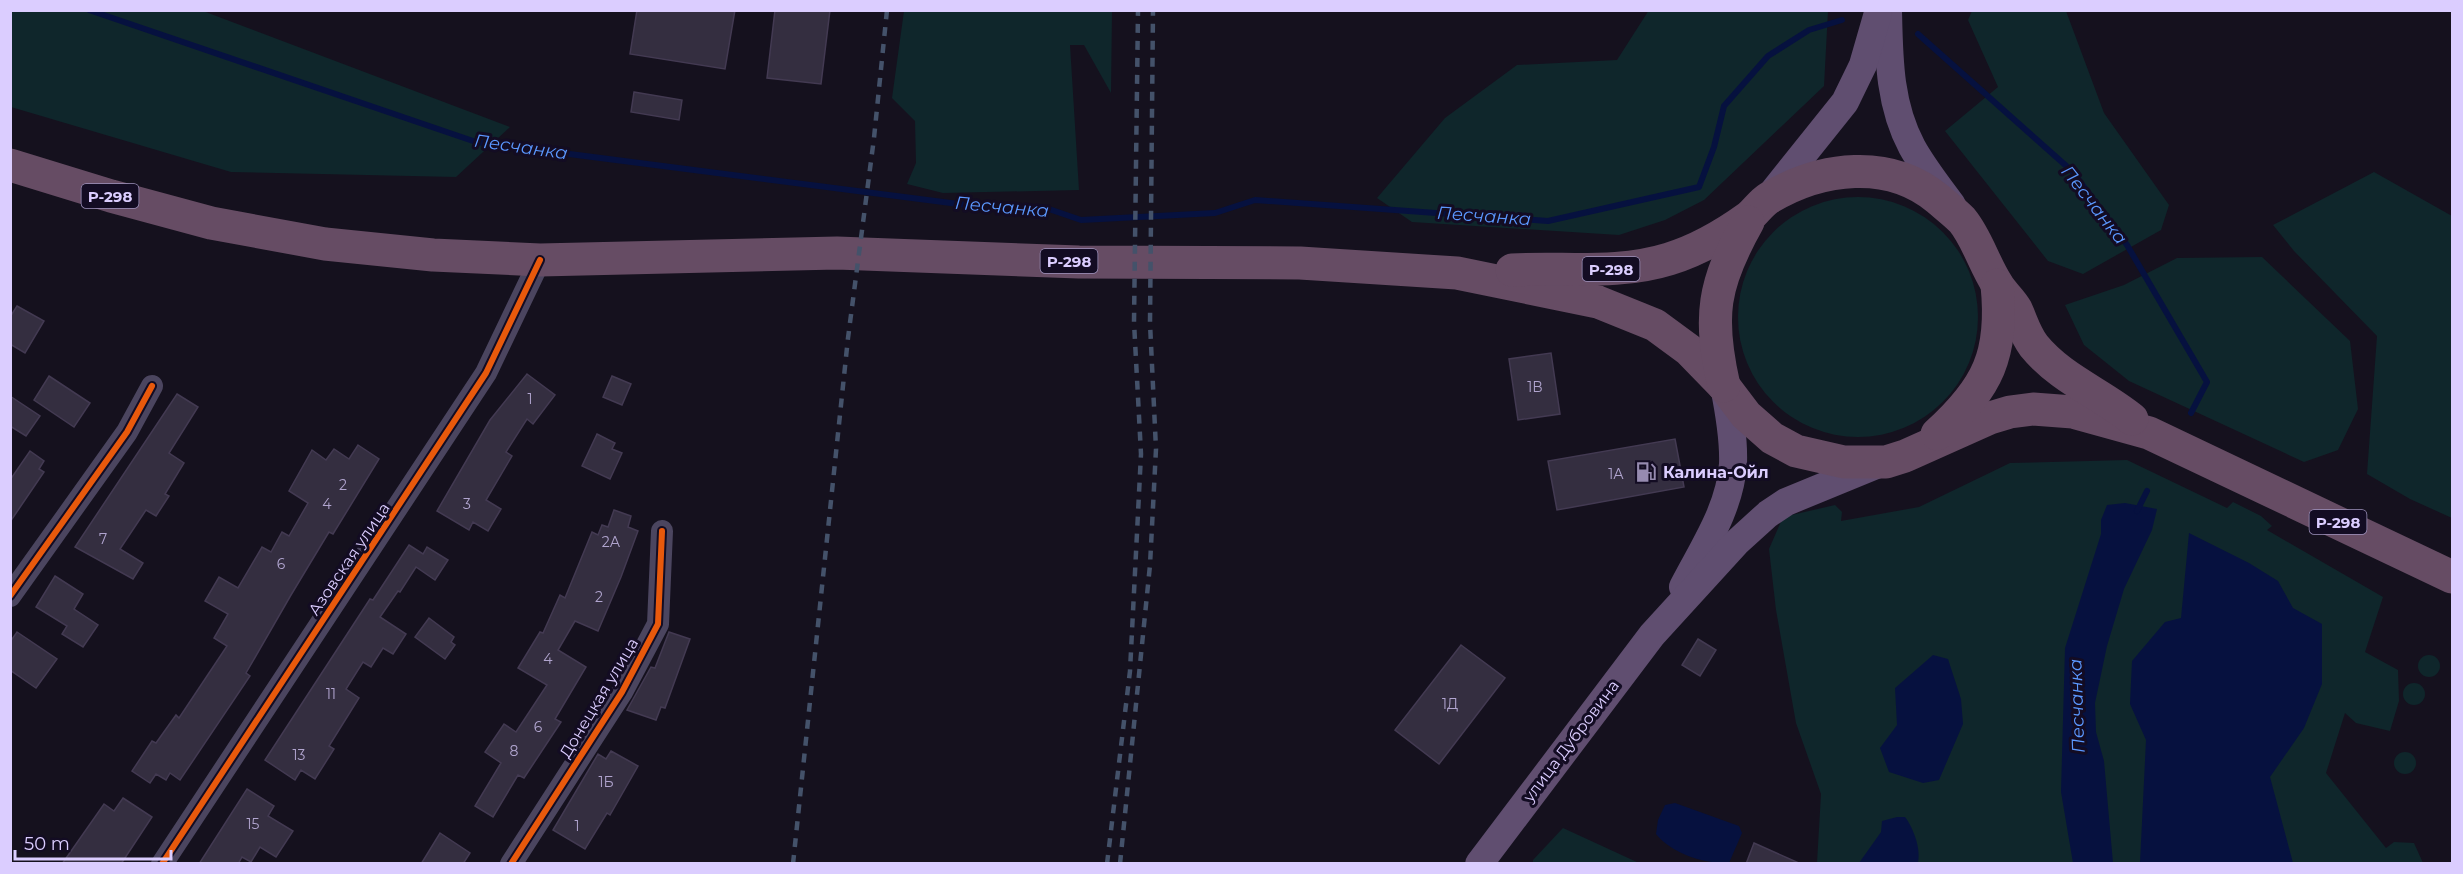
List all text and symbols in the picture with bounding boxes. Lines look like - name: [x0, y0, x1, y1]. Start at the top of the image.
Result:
- water label: Песчанка: [473, 130, 569, 164]
- water label: Песчанка: [2056, 161, 2132, 249]
- road number: Р-298: [82, 184, 138, 208]
- water label: Песчанка: [954, 192, 1050, 222]
- water label: Песчанка: [1436, 202, 1532, 230]
- road number: Р-298: [1040, 249, 1098, 273]
- road number: Р-298: [1582, 257, 1640, 281]
- house number: 1В: [1527, 378, 1543, 396]
- house number: 1: [527, 390, 533, 408]
- fuel station icon: Калина-Ойл: [1634, 460, 1658, 484]
- place label: Калина-Ойл: [1663, 463, 1769, 482]
- house number: 1А: [1608, 465, 1624, 483]
- house number: 2: [339, 476, 347, 494]
- house number: 4: [322, 495, 332, 513]
- house number: 3: [463, 495, 471, 513]
- street label: Азовская улица: [304, 499, 394, 619]
- road number: Р-298: [2310, 510, 2366, 534]
- house number: 7: [99, 530, 107, 548]
- house number: 2А: [602, 533, 621, 551]
- house number: 6: [277, 555, 286, 573]
- house number: 2: [595, 588, 603, 606]
- street label: Донецкая улица: [556, 635, 642, 761]
- house number: 4: [543, 650, 553, 668]
- water label: Песчанка: [2064, 659, 2090, 753]
- street label: улица Дубровина: [1518, 676, 1623, 806]
- house number: 11: [326, 685, 336, 703]
- house number: 1Д: [1442, 695, 1458, 713]
- house number: 6: [534, 718, 543, 736]
- house number: 8: [510, 742, 519, 760]
- house number: 13: [293, 746, 306, 764]
- house number: 1Б: [598, 773, 614, 791]
- house number: 15: [247, 815, 260, 833]
- house number: 1: [574, 817, 580, 835]
- scale bar: [15, 823, 171, 861]
- text: 50 m: [24, 833, 70, 855]

